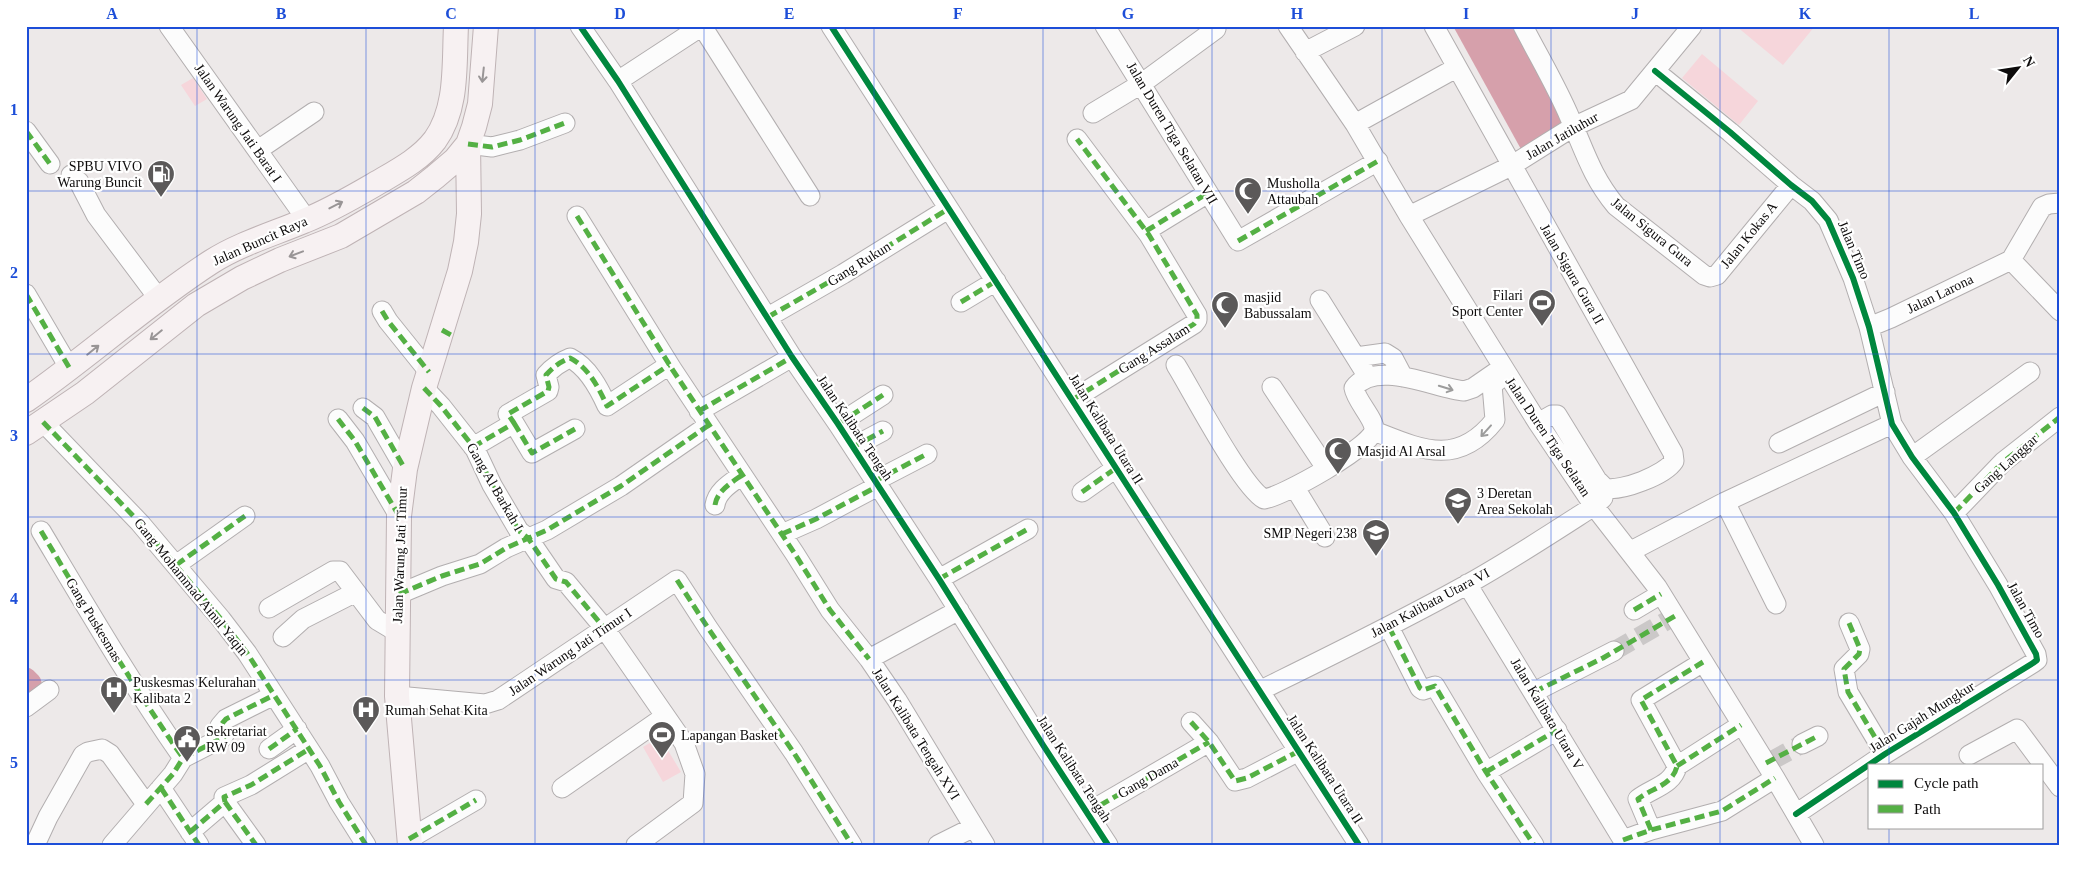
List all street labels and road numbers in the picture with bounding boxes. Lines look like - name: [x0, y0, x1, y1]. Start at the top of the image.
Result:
- street label: Jalan Duren Tiga Selatan VII: [1124, 59, 1221, 207]
- street label: Jalan Warung Jati Barat I: [191, 61, 285, 185]
- street label: Jalan Jatiluhur: [1523, 109, 1601, 163]
- street label: Jalan Sigura Gura: [1608, 195, 1696, 270]
- street label: Jalan Kokas A: [1718, 198, 1781, 271]
- street label: Jalan Buncit Raya: [210, 213, 310, 269]
- street label: Jalan Timo: [1835, 219, 1873, 281]
- street label: Jalan Sigura Gura II: [1537, 221, 1607, 327]
- street label: Gang Rukun: [825, 239, 893, 289]
- street label: Jalan Larona: [1904, 271, 1976, 317]
- street label: Gang Assalam: [1116, 321, 1193, 377]
- street label: Jalan Kalibata Utara II: [1066, 371, 1146, 487]
- street label: Jalan Kalibata Tengah: [814, 372, 896, 484]
- street label: Jalan Duren Tiga Selatan: [1503, 375, 1593, 499]
- street label: Gang Langgar: [1971, 431, 2041, 496]
- street label: Gang Al Barkah I: [464, 440, 526, 534]
- street label: Jalan Warung Jati Timur: [390, 486, 410, 624]
- street label: Gang Mohammad Ainul Yaqin: [131, 515, 251, 659]
- street label: Jalan Kalibata Utara VI: [1368, 565, 1492, 641]
- street label: Gang Puskesmas: [63, 575, 125, 665]
- street label: Jalan Timo: [2004, 579, 2048, 641]
- street label: Jalan Warung Jati Timur I: [506, 605, 635, 699]
- street label: Jalan Kalibata Utara V: [1508, 655, 1586, 773]
- street label: Jalan Kalibata Tengah XVI: [869, 665, 963, 803]
- street label: Jalan Gajah Mungkur: [1867, 678, 1978, 756]
- street label: Jalan Kalibata Utara II: [1284, 712, 1366, 827]
- street label: Jalan Kalibata Tengah: [1034, 713, 1114, 825]
- street label: Gang Dama: [1115, 754, 1182, 801]

